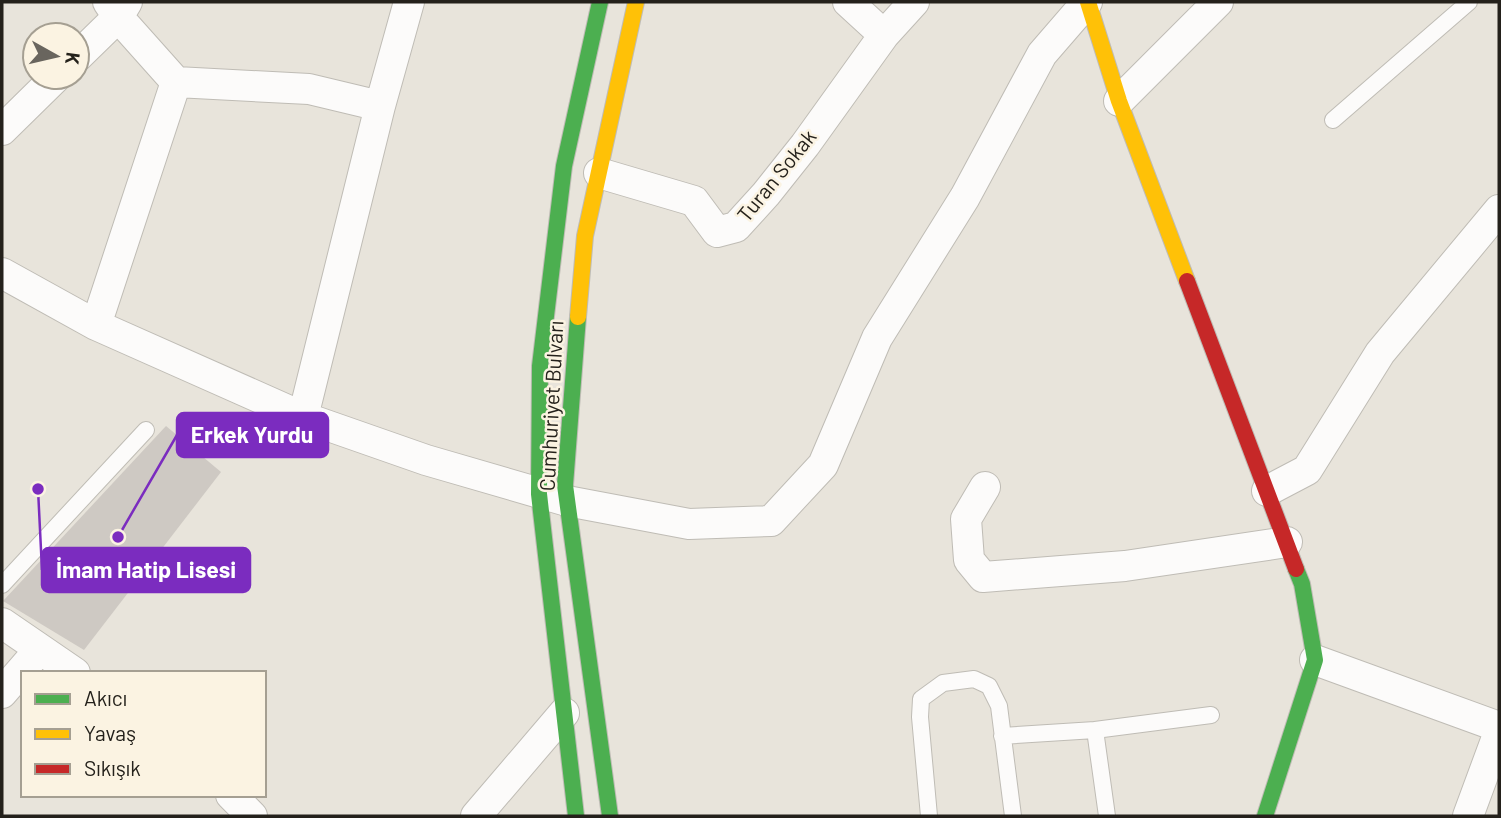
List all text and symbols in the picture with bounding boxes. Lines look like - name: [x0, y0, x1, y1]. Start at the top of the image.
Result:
- north arrow: [21, 21, 91, 91]
- text: K: [61, 51, 86, 66]
- street label: Turan Sokak: [731, 124, 821, 226]
- street label: Cumhuriyet Bulvarı: [534, 320, 567, 492]
- callout: Erkek Yurdu: [177, 413, 328, 457]
- text: Erkek Yurdu: [191, 420, 313, 448]
- callout: İmam Hatip Lisesi: [42, 548, 250, 592]
- text: İmam Hatip Lisesi: [56, 555, 236, 583]
- legend: [21, 671, 266, 797]
- text: Akıcı: [84, 685, 127, 710]
- text: Yavaş: [84, 720, 136, 745]
- text: Sıkışık: [84, 755, 141, 780]

